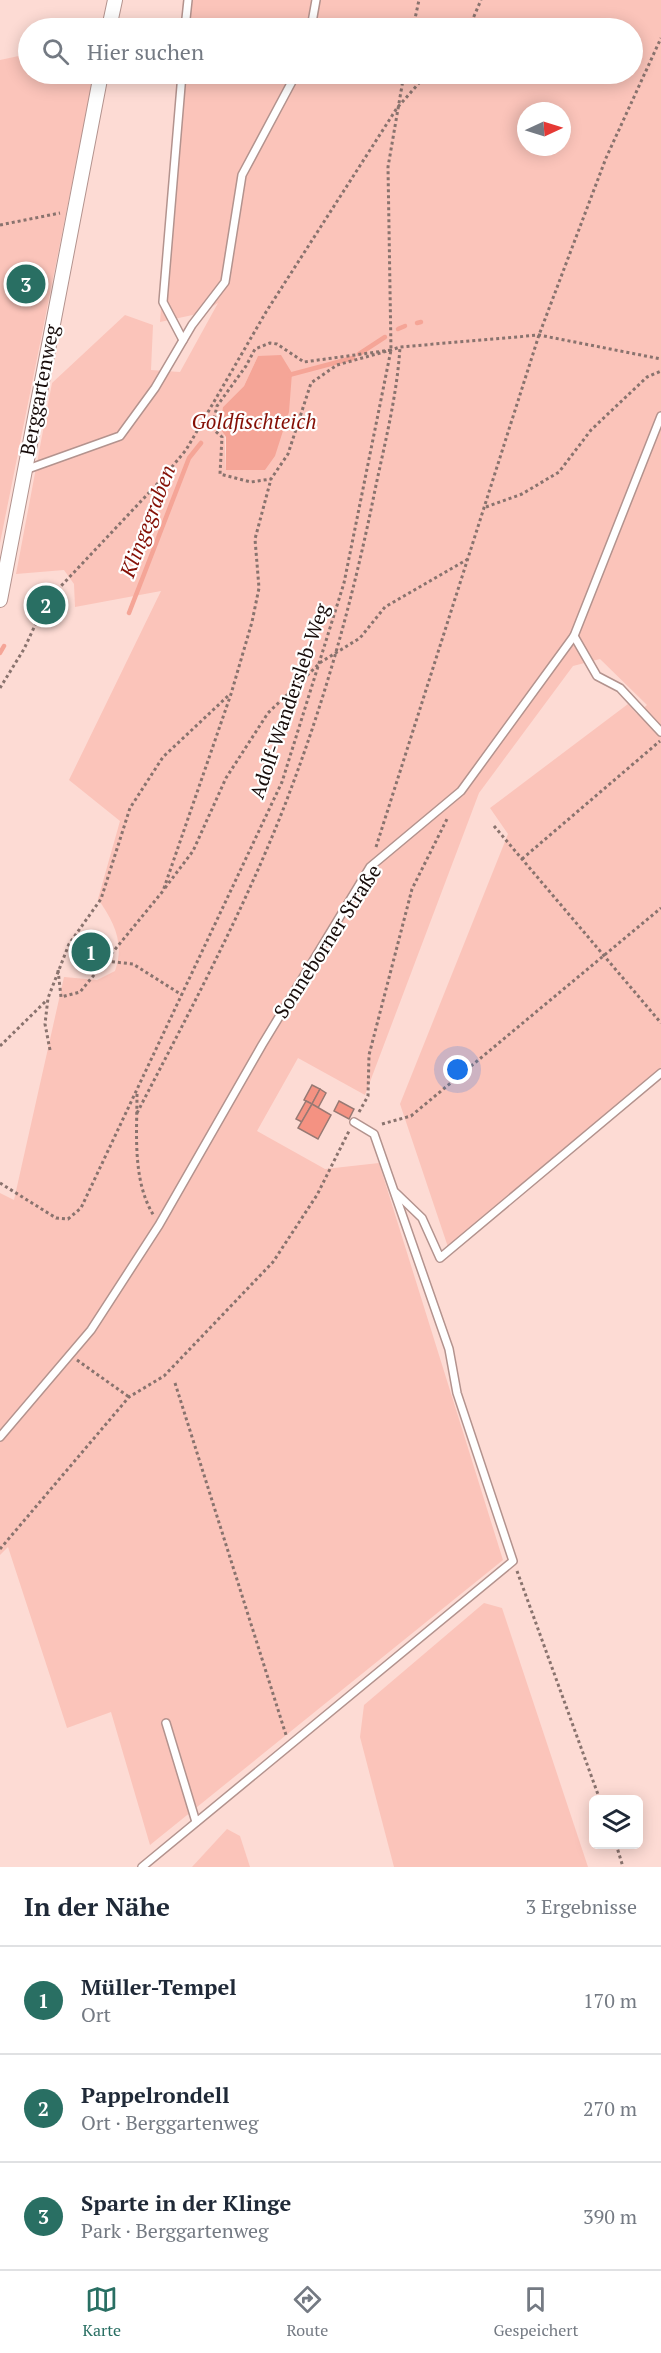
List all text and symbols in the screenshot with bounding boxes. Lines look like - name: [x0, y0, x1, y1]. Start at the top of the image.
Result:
- search box: [18, 18, 643, 84]
- icon: search: [39, 35, 72, 68]
- text: Hier suchen: [87, 37, 204, 66]
- north arrow: [517, 102, 571, 156]
- pin: 3: [6, 262, 46, 306]
- street label: Berggartenweg: [13, 322, 65, 458]
- water label: Goldfischteich: [191, 407, 317, 435]
- water label: Klingegraben: [112, 461, 181, 582]
- pin: 2: [26, 582, 66, 628]
- street label: Adolf-Wandersleb-Weg: [243, 599, 335, 802]
- street label: Sonneborner Straße: [267, 859, 387, 1023]
- pin: 1: [72, 930, 110, 974]
- your location: [443, 1055, 472, 1084]
- map controls: [589, 1795, 643, 1849]
- button: layers: [589, 1795, 643, 1849]
- text: In der Nähe: [24, 1889, 170, 1923]
- text: 3 Ergebnisse: [525, 1893, 637, 1920]
- text: Müller-Tempel: [81, 1972, 237, 2001]
- text: 1: [38, 1987, 49, 2014]
- text: 170 m: [583, 1987, 637, 2014]
- text: Ort: [81, 2001, 111, 2028]
- text: Pappelrondell: [81, 2080, 229, 2109]
- text: 2: [38, 2095, 49, 2122]
- text: 270 m: [583, 2095, 637, 2122]
- text: Ort · Berggartenweg: [81, 2109, 259, 2136]
- text: Sparte in der Klinge: [81, 2188, 291, 2217]
- text: 3: [38, 2203, 49, 2230]
- text: 390 m: [583, 2203, 637, 2230]
- text: Park · Berggartenweg: [81, 2217, 269, 2244]
- tab: Karte: [83, 2283, 121, 2341]
- tab: Route: [286, 2283, 328, 2341]
- tab: Gespeichert: [494, 2283, 578, 2341]

